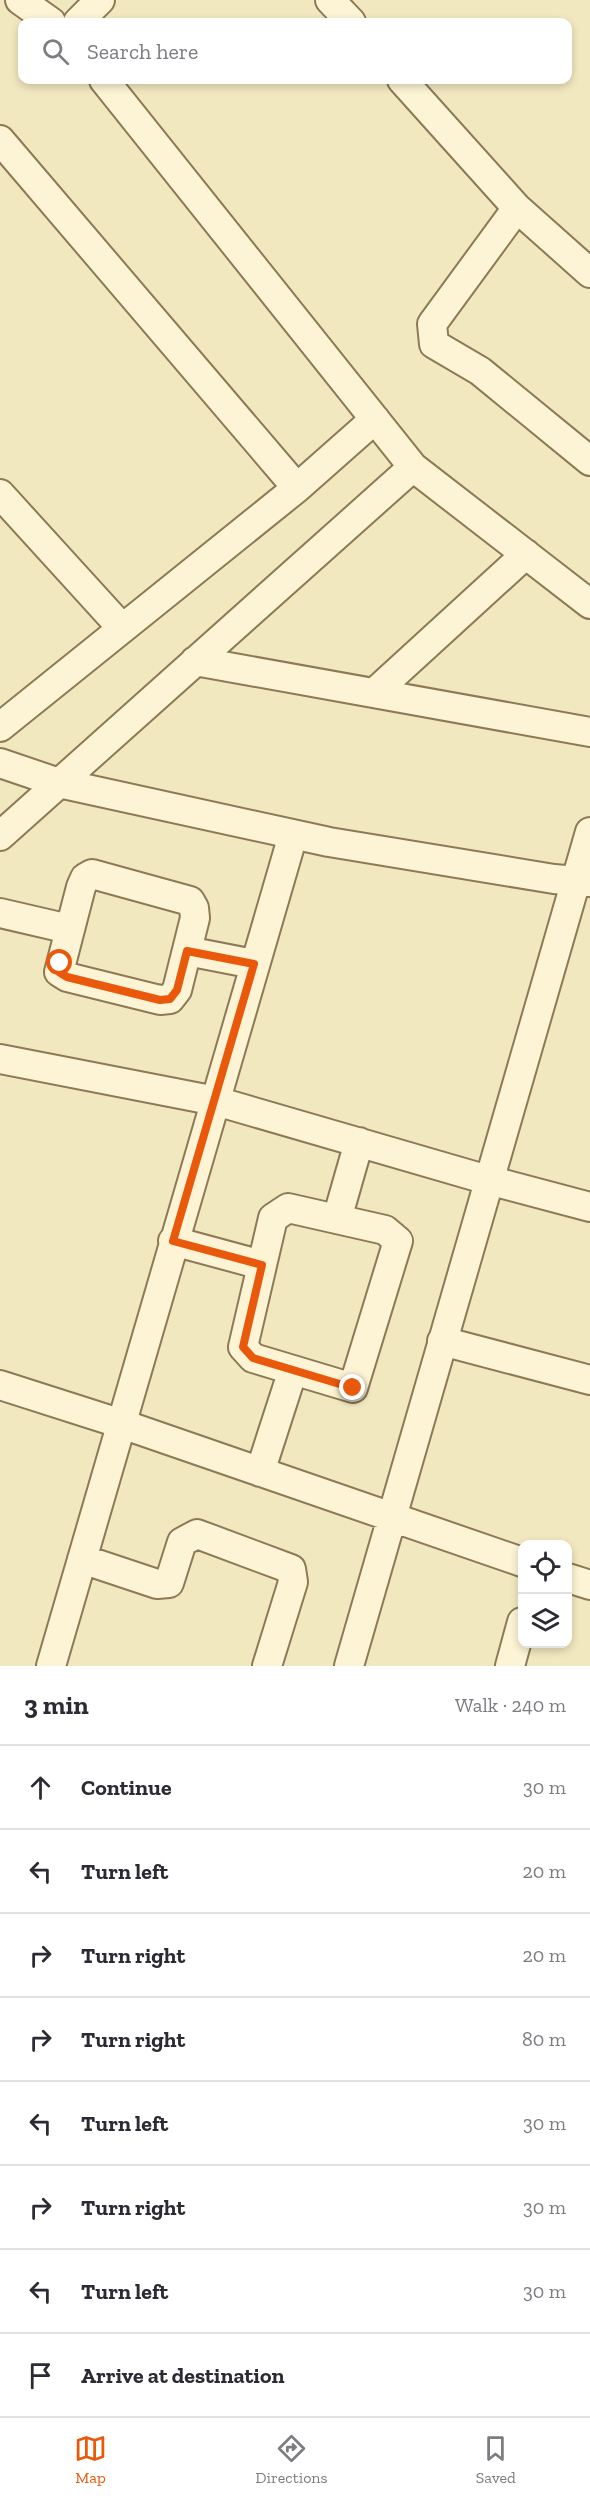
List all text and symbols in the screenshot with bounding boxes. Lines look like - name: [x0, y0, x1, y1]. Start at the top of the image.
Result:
- search box: [18, 18, 572, 84]
- icon: search: [39, 35, 72, 68]
- text: Search here: [87, 38, 198, 65]
- route start: [46, 949, 72, 975]
- route end: [339, 1374, 365, 1400]
- map controls: [518, 1540, 572, 1648]
- button: locate: [518, 1540, 572, 1594]
- button: layers: [518, 1594, 572, 1648]
- text: 3 min: [24, 1689, 89, 1721]
- text: Walk · 240 m: [455, 1693, 566, 1717]
- icon: ahead: [24, 1771, 57, 1804]
- text: Continue: [81, 1774, 172, 1801]
- text: 30 m: [523, 1775, 566, 1799]
- icon: left: [24, 1855, 57, 1888]
- text: Turn left: [81, 1858, 168, 1885]
- text: 20 m: [522, 1859, 566, 1883]
- icon: right: [24, 1939, 57, 1972]
- text: Turn right: [81, 1942, 185, 1969]
- text: 20 m: [522, 1943, 566, 1967]
- icon: right: [24, 2023, 57, 2056]
- text: Turn right: [81, 2026, 185, 2053]
- text: 80 m: [522, 2027, 566, 2051]
- icon: left: [24, 2107, 57, 2140]
- text: Turn left: [81, 2110, 168, 2137]
- text: 30 m: [523, 2111, 566, 2135]
- icon: right: [24, 2191, 57, 2224]
- text: Turn right: [81, 2194, 185, 2221]
- text: 30 m: [523, 2195, 566, 2219]
- icon: left: [24, 2275, 57, 2308]
- text: Turn left: [81, 2278, 168, 2305]
- text: 30 m: [523, 2279, 566, 2303]
- icon: arrive: [24, 2359, 57, 2392]
- text: Arrive at destination: [81, 2362, 284, 2389]
- tab: Map: [74, 2432, 107, 2487]
- tab: Directions: [255, 2432, 328, 2487]
- tab: Saved: [476, 2432, 516, 2487]

